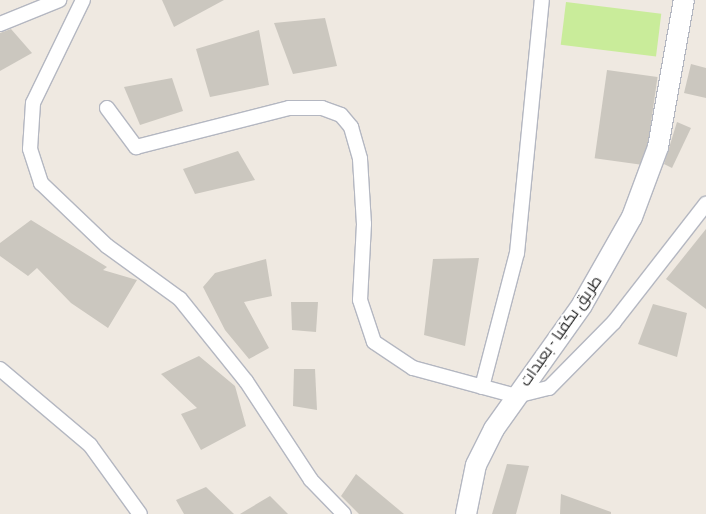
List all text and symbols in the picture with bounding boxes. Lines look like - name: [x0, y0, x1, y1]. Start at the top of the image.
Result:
- street label: طريق بكفيا - بعبدات: [516, 272, 606, 390]

